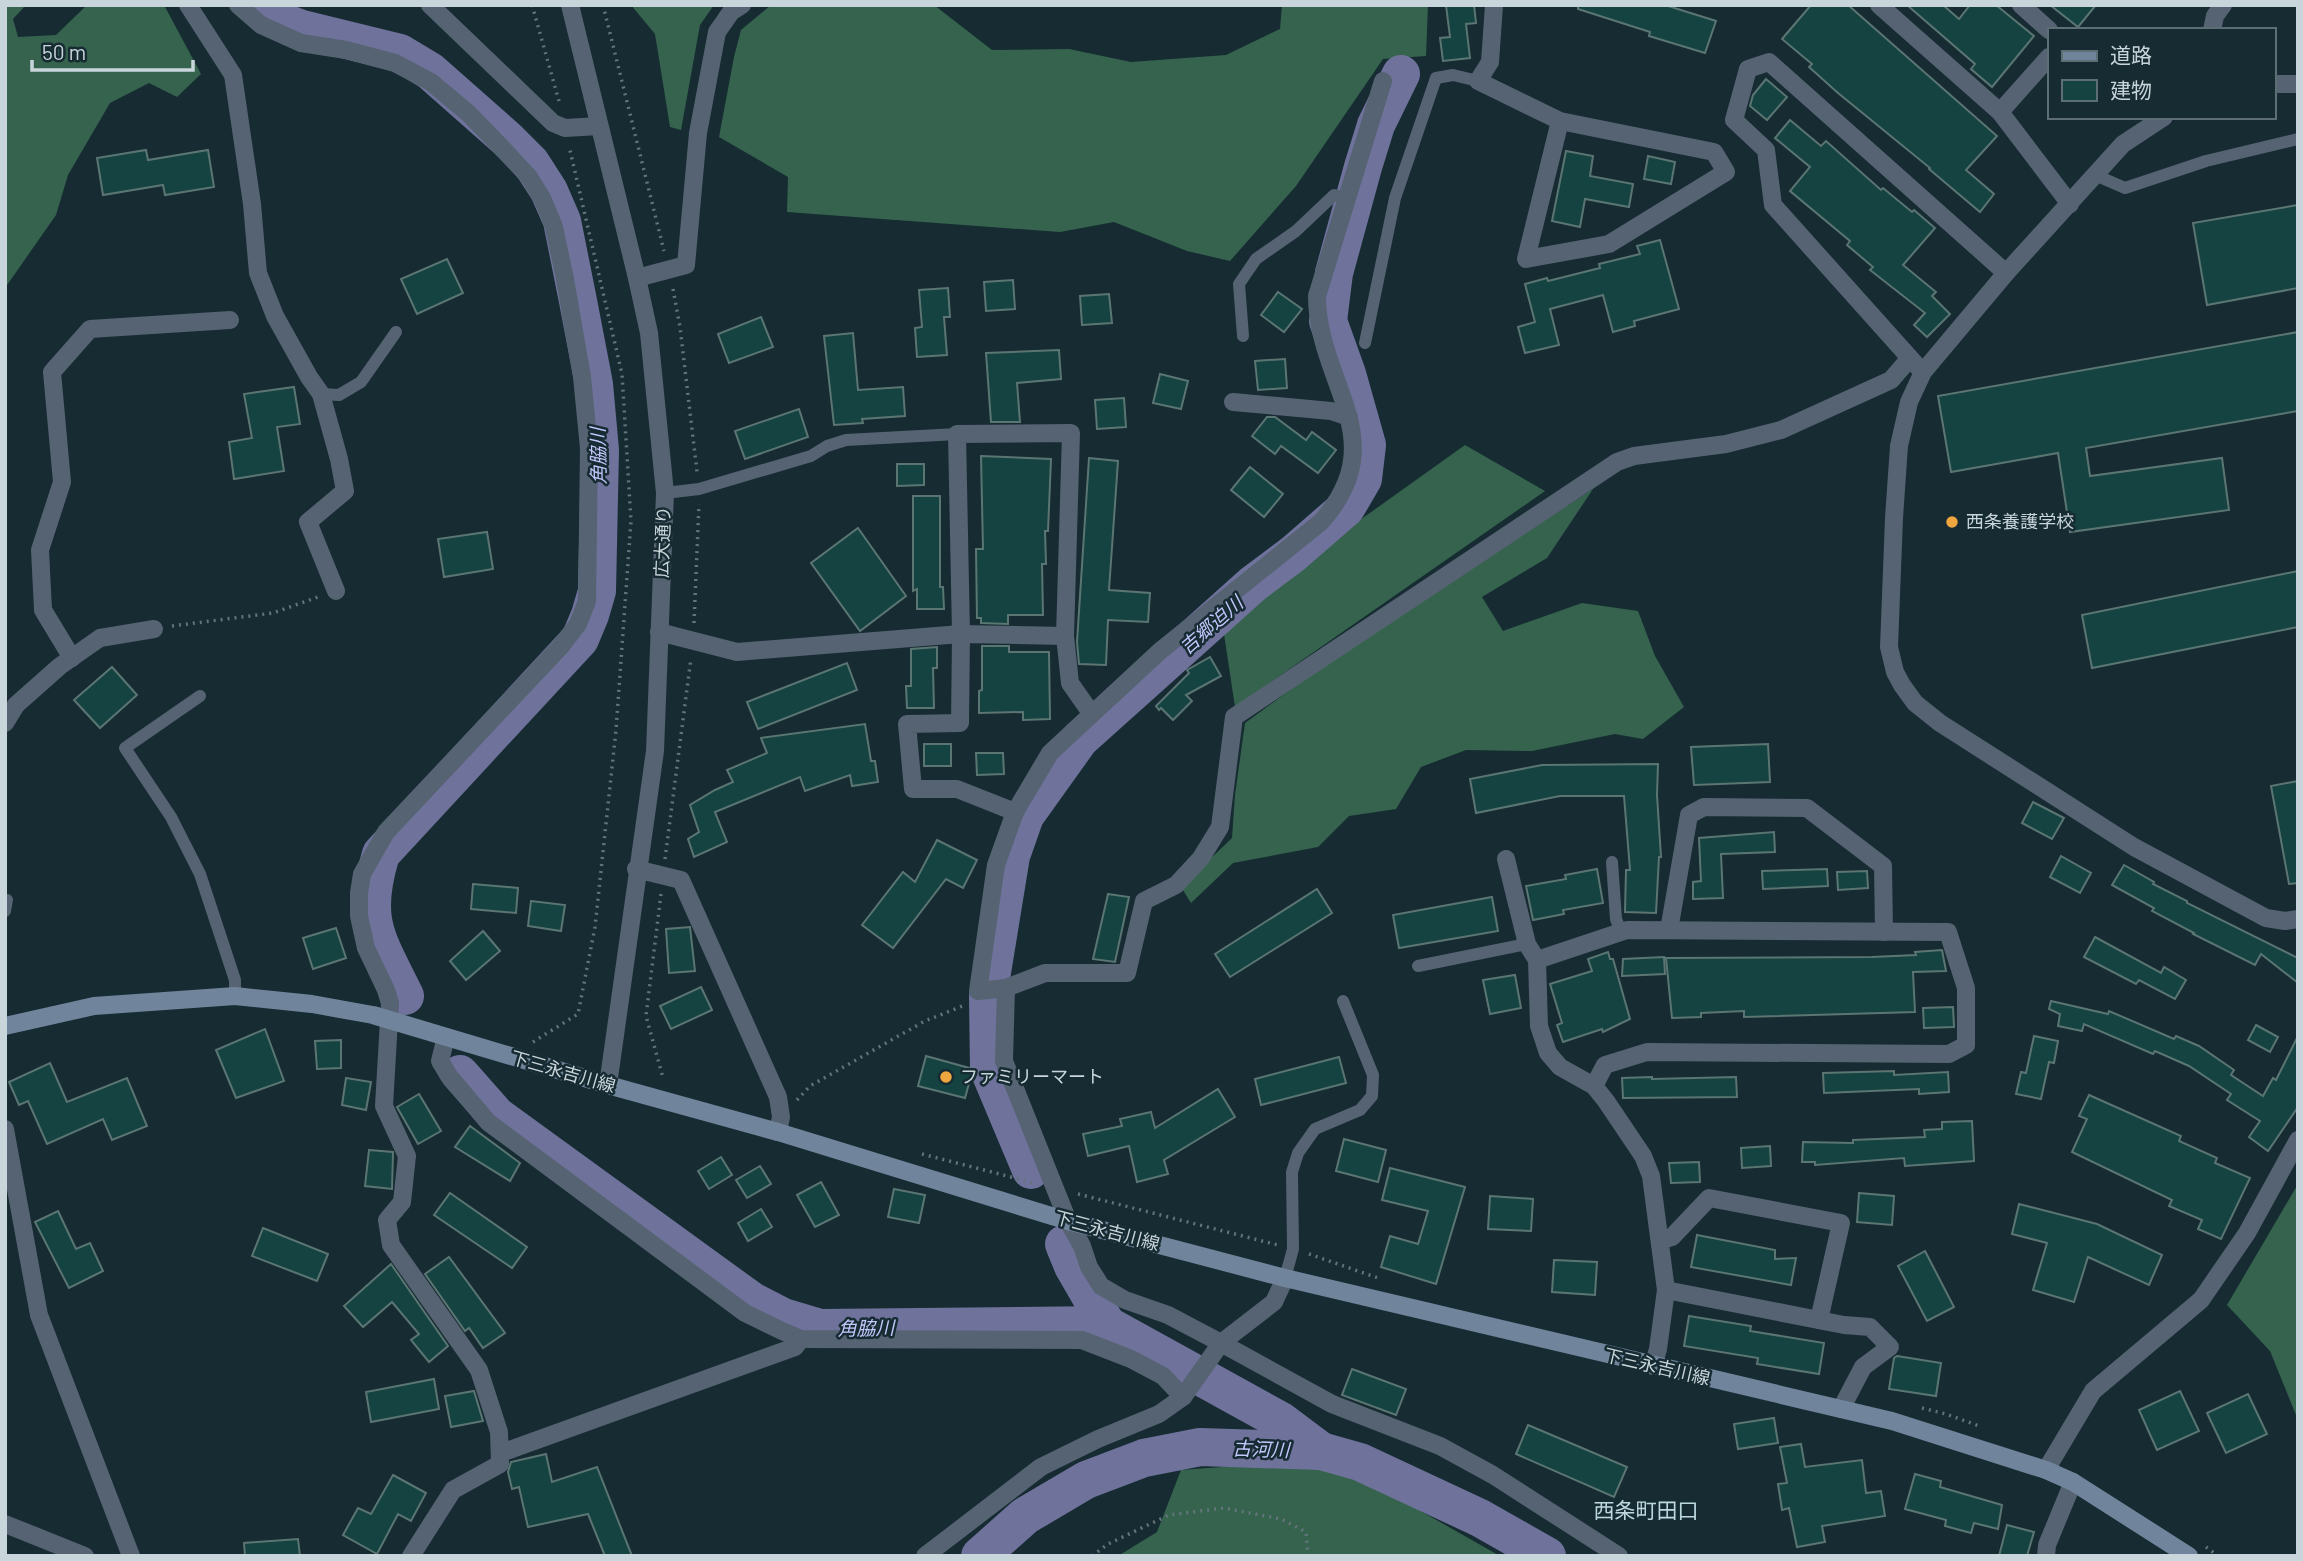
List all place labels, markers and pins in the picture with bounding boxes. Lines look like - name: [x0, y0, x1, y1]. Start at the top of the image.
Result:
- place label: 西条養護学校: [1966, 510, 2074, 532]
- marker: 西条養護学校: [1944, 514, 1960, 530]
- place label: ファミリーマート: [960, 1065, 1104, 1087]
- marker: ファミリーマート: [938, 1069, 954, 1085]

